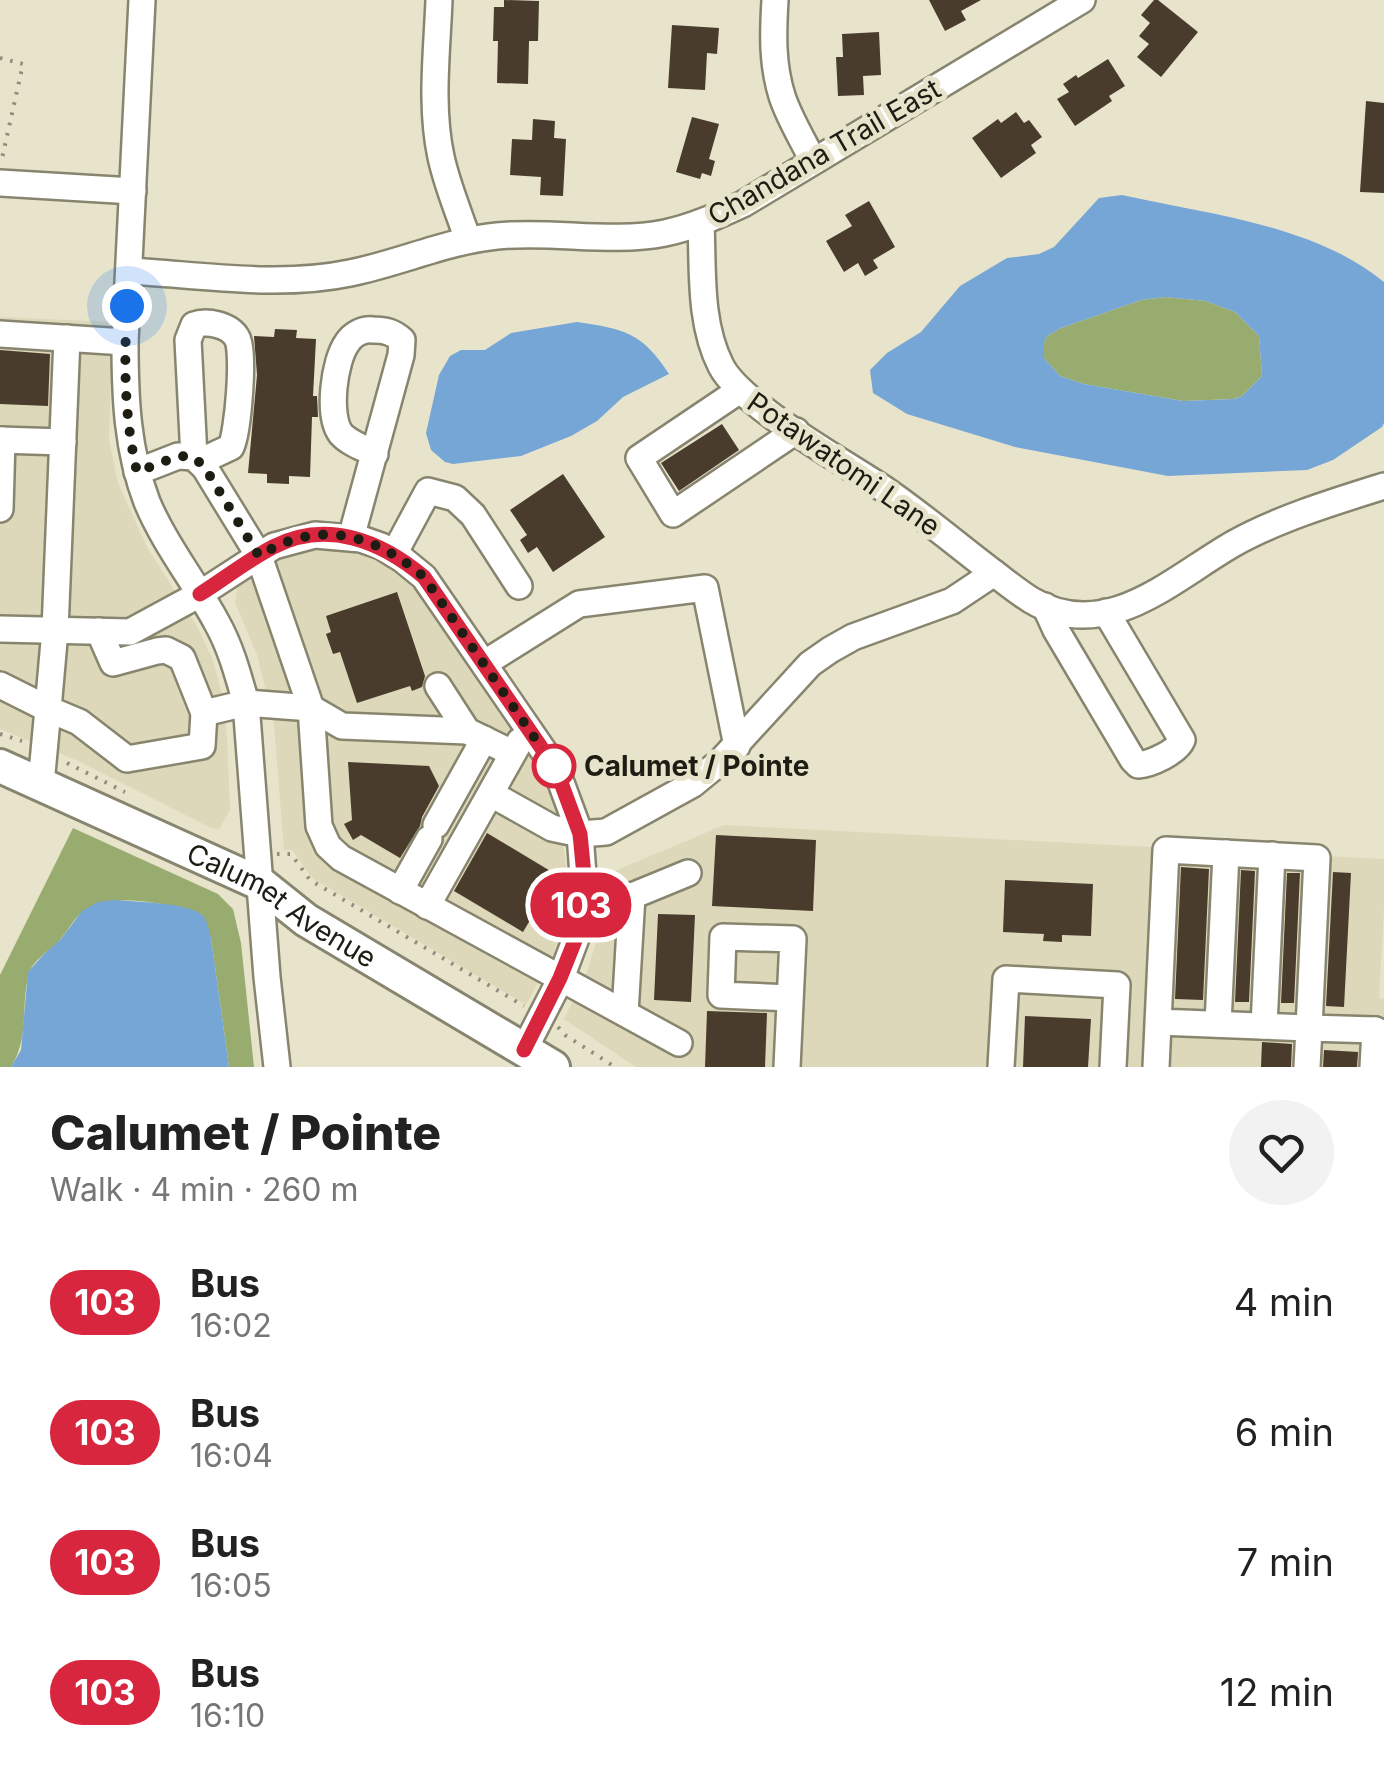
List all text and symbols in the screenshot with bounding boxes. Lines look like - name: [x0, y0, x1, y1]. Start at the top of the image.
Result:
- street label: Chandana Trail East: [702, 72, 946, 232]
- your location: [102, 281, 152, 331]
- street label: Potawatomi Lane: [741, 385, 947, 543]
- marker: Calumet / Pointe: [533, 745, 575, 787]
- place label: Calumet / Pointe: [584, 749, 809, 783]
- street label: Calumet Avenue: [182, 836, 382, 975]
- line badge: 103: [524, 872, 638, 938]
- text: 103: [550, 884, 612, 926]
- button: heart: [1229, 1100, 1334, 1205]
- text: Calumet / Pointe: [50, 1103, 441, 1162]
- text: Walk · 4 min · 260 m: [50, 1170, 359, 1209]
- text: Bus: [190, 1260, 260, 1306]
- text: 4 min: [1234, 1279, 1334, 1325]
- text: 103: [74, 1281, 136, 1323]
- text: 16:02: [190, 1306, 272, 1345]
- text: Bus: [190, 1390, 260, 1436]
- text: 6 min: [1235, 1409, 1334, 1455]
- text: 103: [74, 1411, 136, 1453]
- text: 16:04: [190, 1436, 273, 1475]
- text: Bus: [190, 1520, 260, 1566]
- text: 7 min: [1237, 1539, 1334, 1585]
- text: 103: [74, 1541, 136, 1583]
- text: 16:05: [190, 1566, 272, 1605]
- text: Bus: [190, 1650, 260, 1696]
- text: 12 min: [1220, 1669, 1334, 1715]
- text: 103: [74, 1671, 136, 1713]
- text: 16:10: [190, 1696, 265, 1735]

